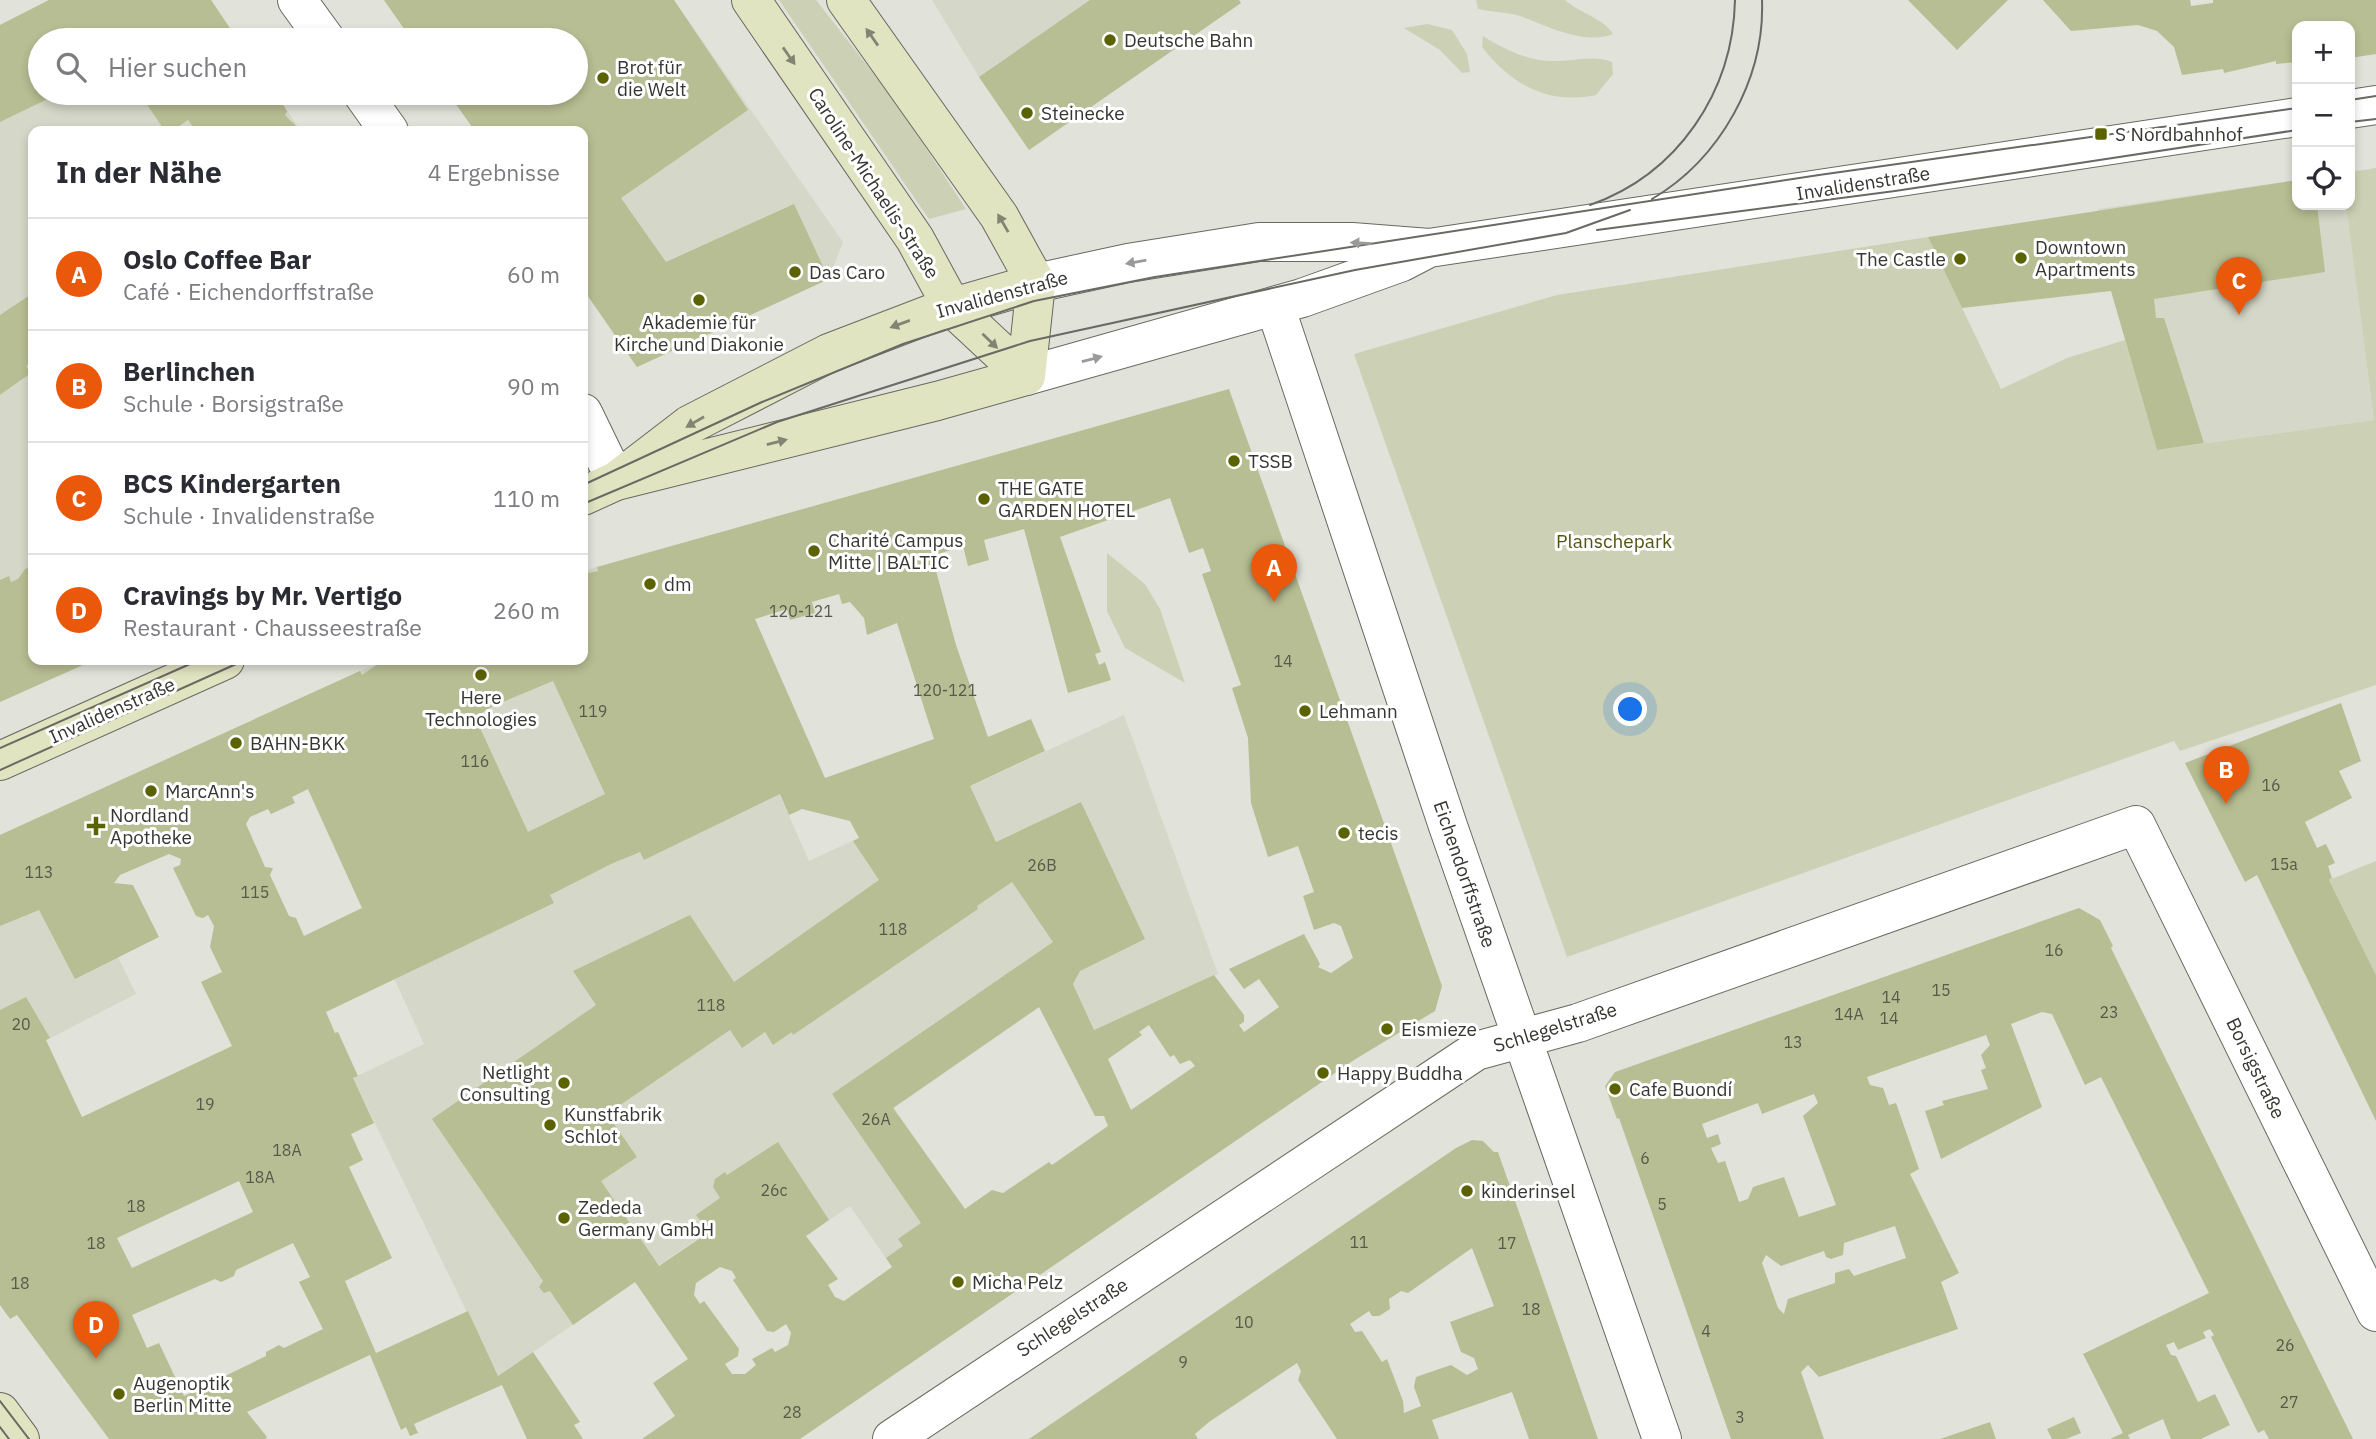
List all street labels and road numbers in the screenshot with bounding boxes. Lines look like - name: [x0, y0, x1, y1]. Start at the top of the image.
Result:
- street label: Caroline-Michaelis-Straße: [803, 83, 945, 283]
- street label: Invalidenstraße: [1794, 161, 1932, 205]
- street label: Invalidenstraße: [934, 265, 1070, 323]
- street label: Invalidenstraße: [45, 672, 179, 748]
- street label: Eichendorffstraße: [1429, 797, 1501, 951]
- street label: Schlegelstraße: [1490, 997, 1620, 1057]
- street label: Borsigstraße: [2221, 1014, 2291, 1122]
- street label: Schlegelstraße: [1012, 1272, 1132, 1362]

